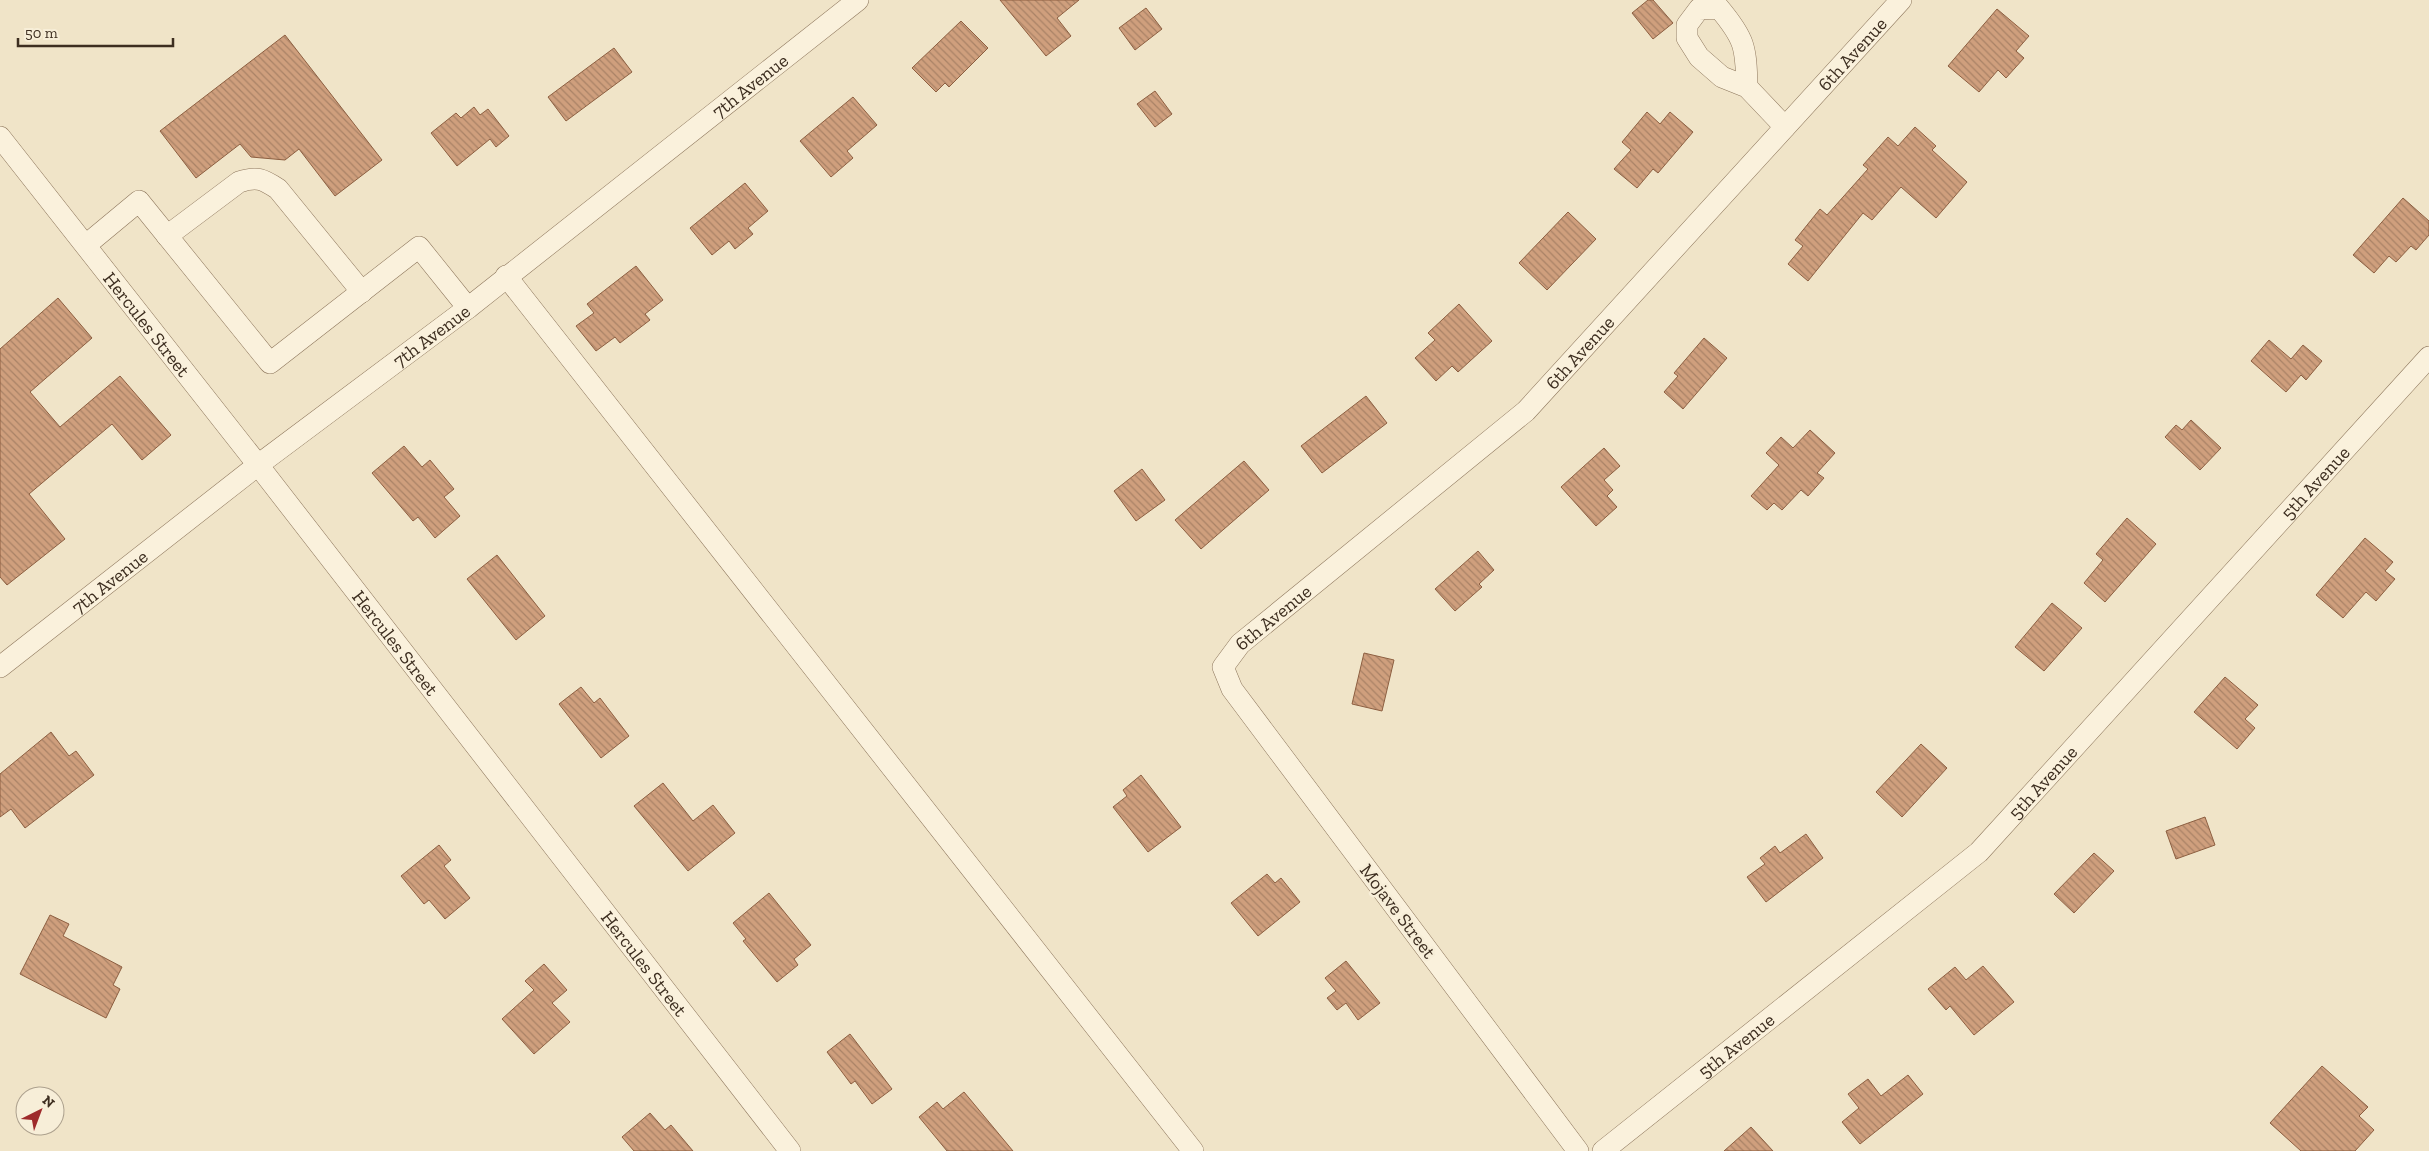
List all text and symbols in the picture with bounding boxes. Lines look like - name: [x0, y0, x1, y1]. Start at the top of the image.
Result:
- street label: 6th Avenue: [1813, 12, 1891, 95]
- scale bar: [18, 15, 172, 47]
- text: 50 m: [25, 24, 58, 42]
- street label: 7th Avenue: [707, 48, 793, 122]
- street label: Hercules Street: [99, 267, 195, 381]
- street label: 7th Avenue: [388, 299, 474, 372]
- street label: 6th Avenue: [1540, 311, 1619, 394]
- street label: 5th Avenue: [2276, 441, 2354, 524]
- street label: 7th Avenue: [67, 544, 152, 618]
- street label: 6th Avenue: [1230, 579, 1316, 655]
- street label: Hercules Street: [348, 585, 444, 700]
- street label: 5th Avenue: [2003, 740, 2082, 823]
- street label: Mojave Street: [1355, 859, 1441, 963]
- street label: Hercules Street: [596, 906, 693, 1021]
- street label: 5th Avenue: [1693, 1008, 1779, 1083]
- north arrow: [15, 1086, 65, 1136]
- text: N: [39, 1092, 58, 1112]

